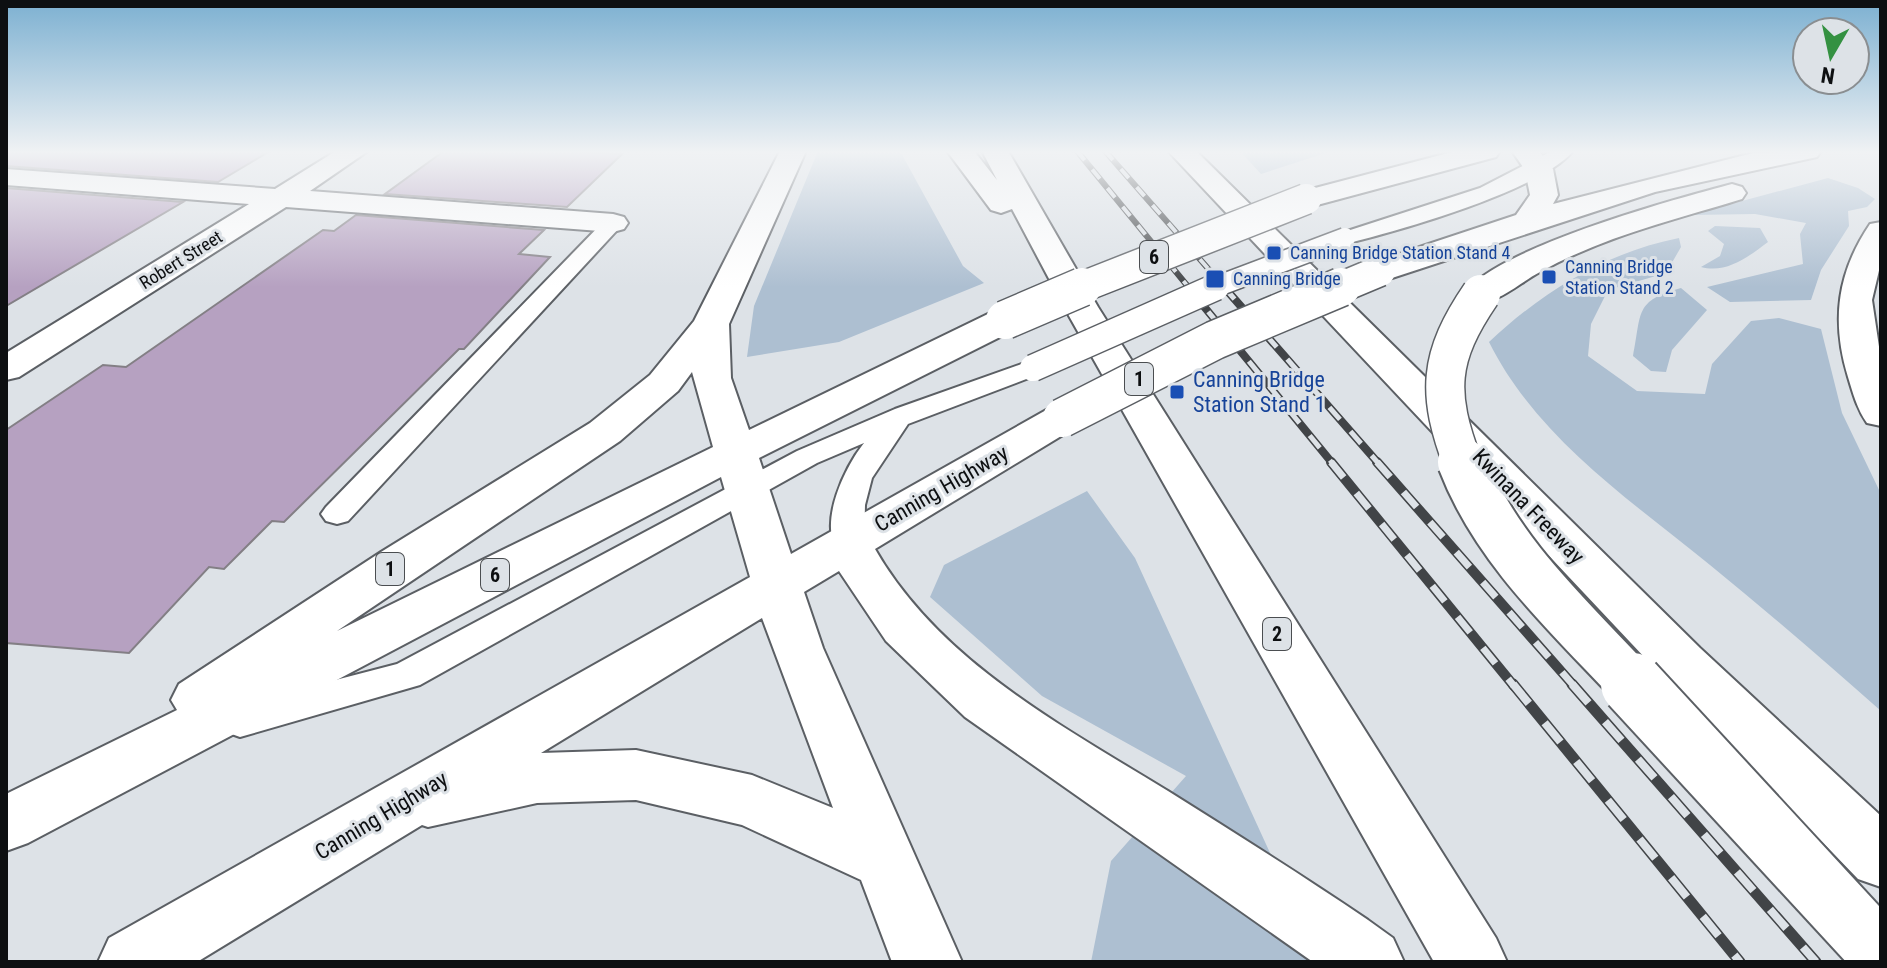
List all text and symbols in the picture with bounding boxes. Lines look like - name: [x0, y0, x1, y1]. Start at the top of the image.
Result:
- north arrow: [1791, 16, 1871, 96]
- text: N: [1819, 62, 1837, 89]
- street label: Robert Street: [136, 226, 226, 293]
- road number: 6: [1140, 241, 1168, 273]
- place label: Canning Bridge Station Stand 4: [1290, 242, 1511, 263]
- marker: Canning Bridge Station Stand 4: [1265, 244, 1283, 262]
- place label: Canning Bridge Station Stand 2: [1565, 256, 1674, 298]
- marker: Canning Bridge: [1204, 268, 1226, 290]
- place label: Canning Bridge: [1233, 268, 1341, 289]
- marker: Canning Bridge Station Stand 2: [1540, 268, 1558, 286]
- road number: 1: [1125, 363, 1153, 395]
- place label: Canning Bridge Station Stand 1: [1193, 367, 1326, 417]
- marker: Canning Bridge Station Stand 1: [1168, 383, 1186, 401]
- street label: Canning Highway: [870, 440, 1012, 537]
- street label: Kwinana Freeway: [1468, 444, 1590, 569]
- road number: 1: [376, 553, 404, 585]
- road number: 6: [481, 559, 509, 591]
- road number: 2: [1263, 618, 1291, 650]
- street label: Canning Highway: [311, 766, 452, 865]

